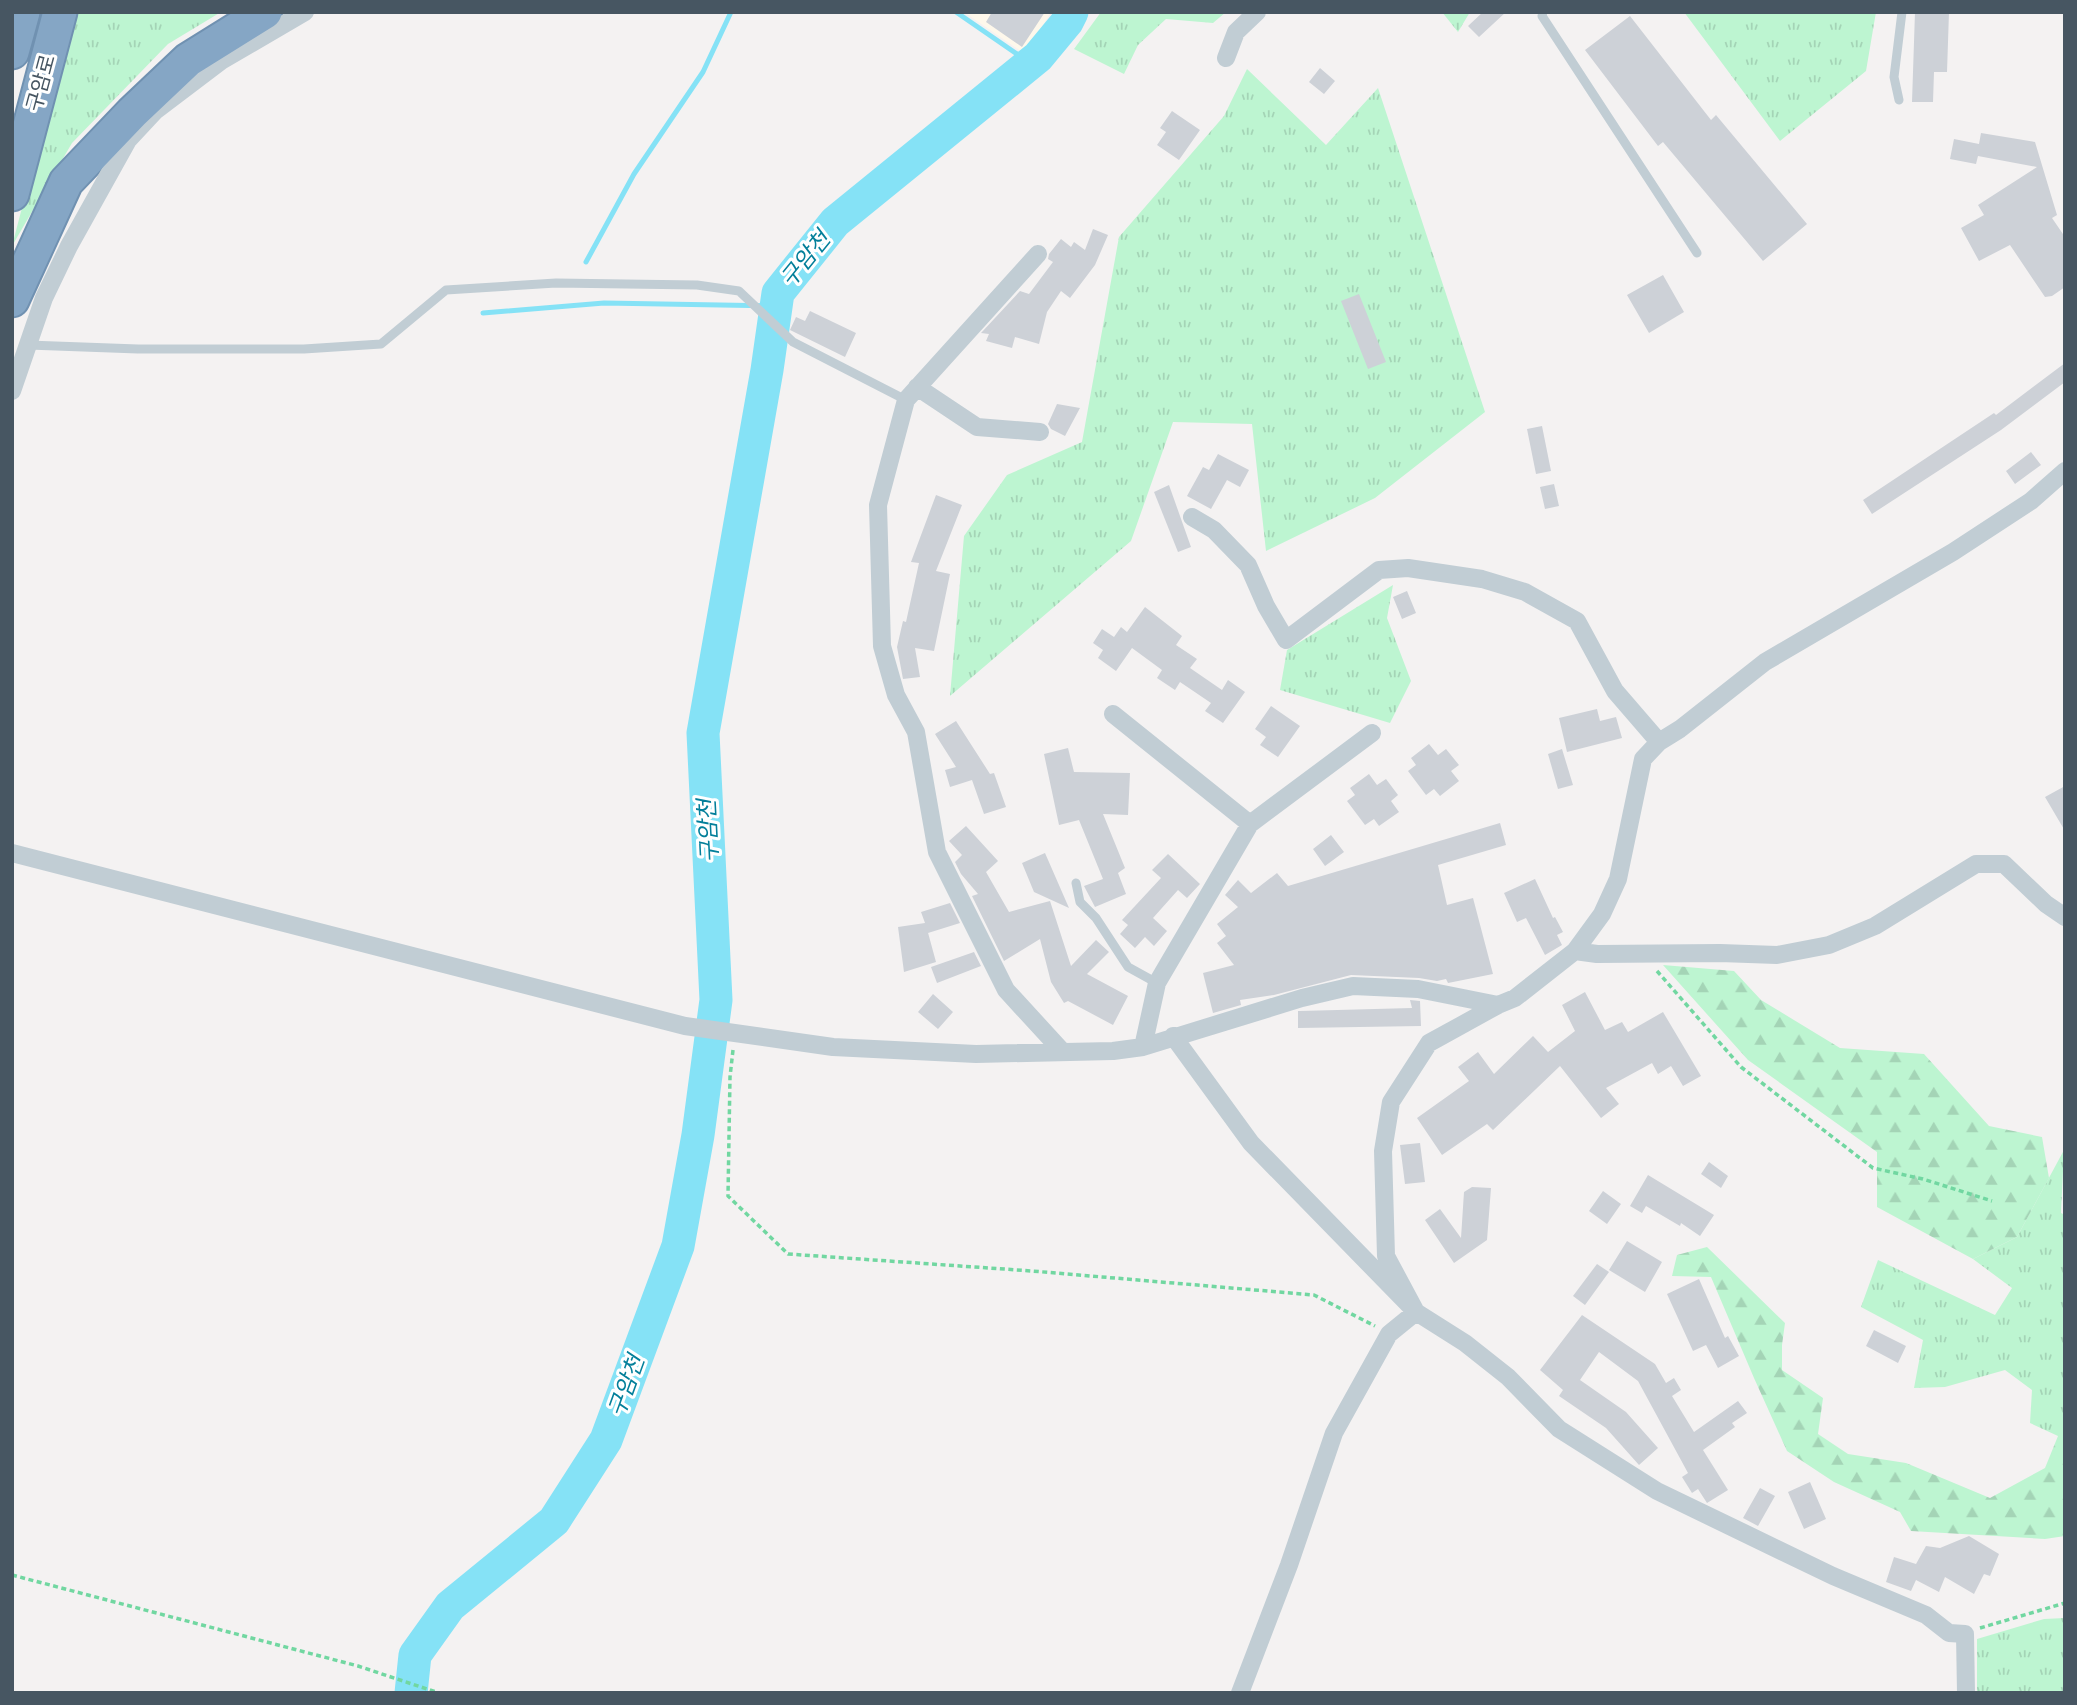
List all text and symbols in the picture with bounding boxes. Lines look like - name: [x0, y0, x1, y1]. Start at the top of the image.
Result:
- street label: 구암로: [22, 52, 60, 114]
- water label: 구암천: [775, 224, 837, 292]
- water label: 구암천: [693, 796, 723, 863]
- water label: 구암천: [603, 1349, 650, 1420]

